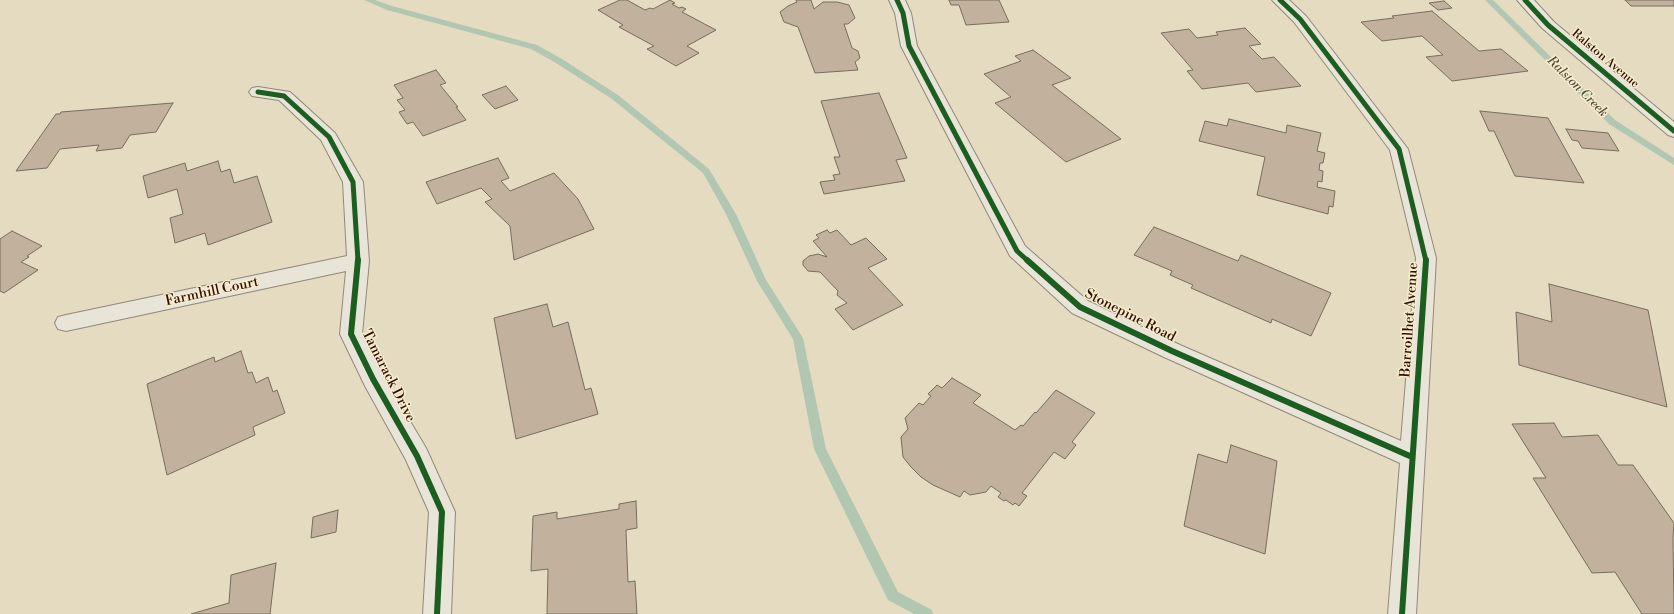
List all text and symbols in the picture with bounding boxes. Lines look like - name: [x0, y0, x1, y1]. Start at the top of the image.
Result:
- street label: Ralston Avenue: [1568, 27, 1642, 91]
- water label: Ralston Creek: [1543, 53, 1611, 121]
- street label: Barroilhet Avenue: [1398, 262, 1422, 378]
- street label: Farmhill Court: [164, 274, 260, 310]
- street label: Stonepine Road: [1082, 286, 1178, 346]
- street label: Tamarack Drive: [357, 327, 419, 425]

